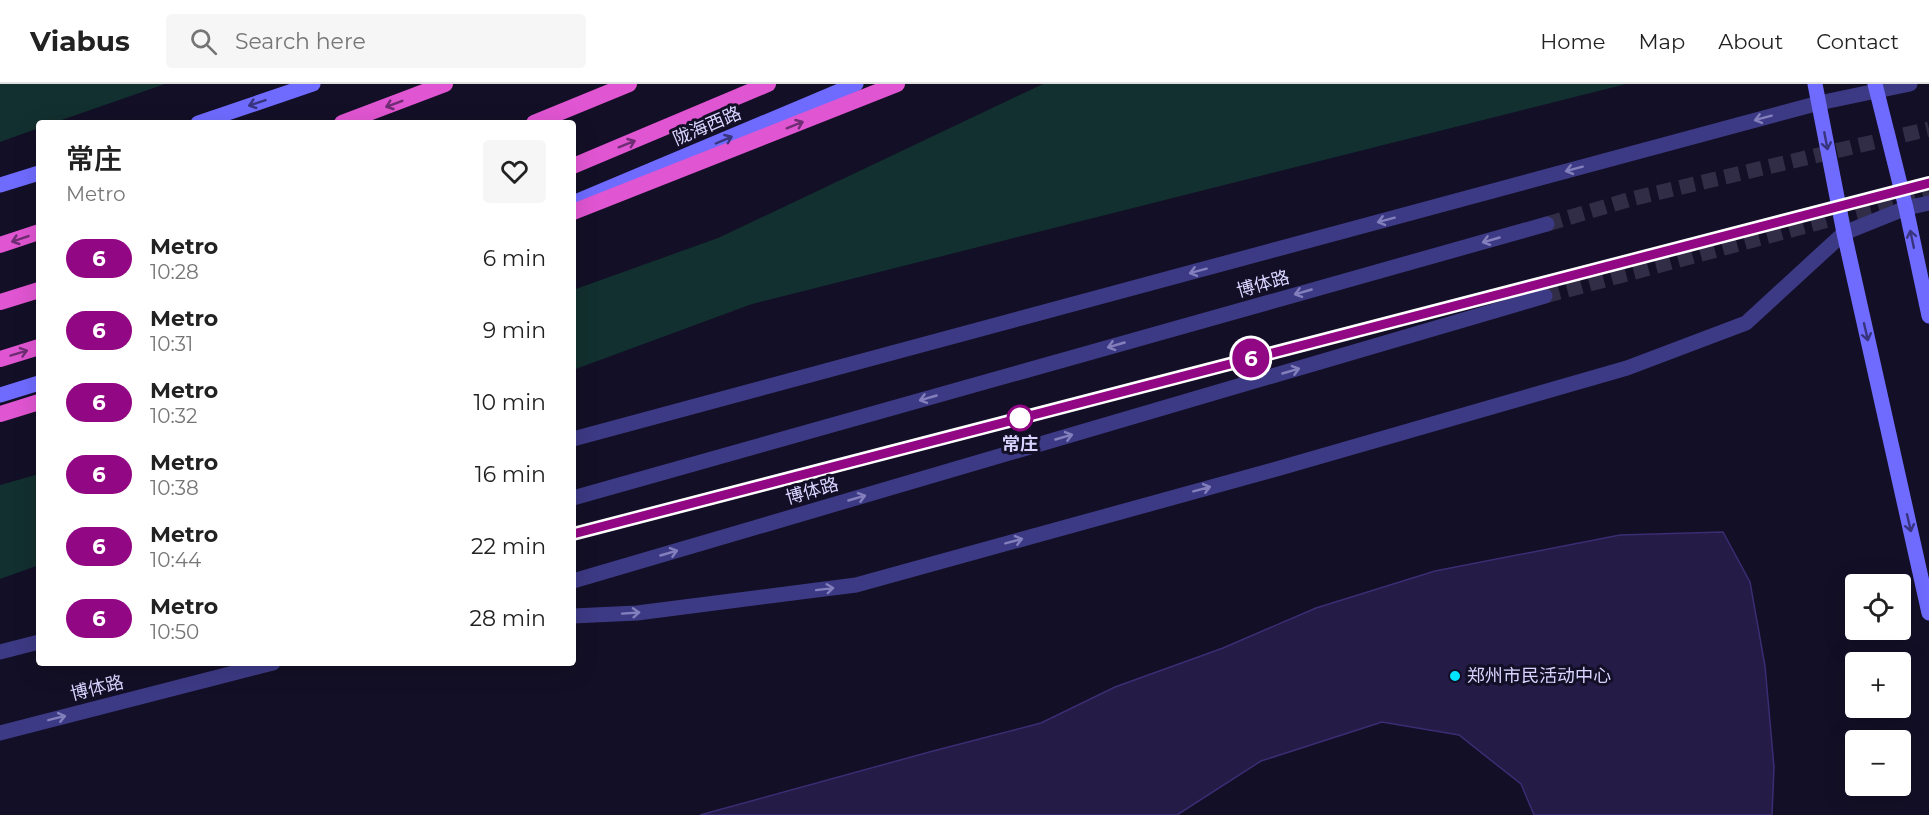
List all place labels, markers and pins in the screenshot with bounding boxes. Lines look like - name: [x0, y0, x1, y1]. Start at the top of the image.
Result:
- marker: 常庄: [1007, 405, 1033, 431]
- place label: 常庄: [1002, 433, 1038, 455]
- place label: 郑州市民活动中心: [1467, 665, 1611, 687]
- marker: 郑州市民活动中心: [1448, 669, 1462, 683]

